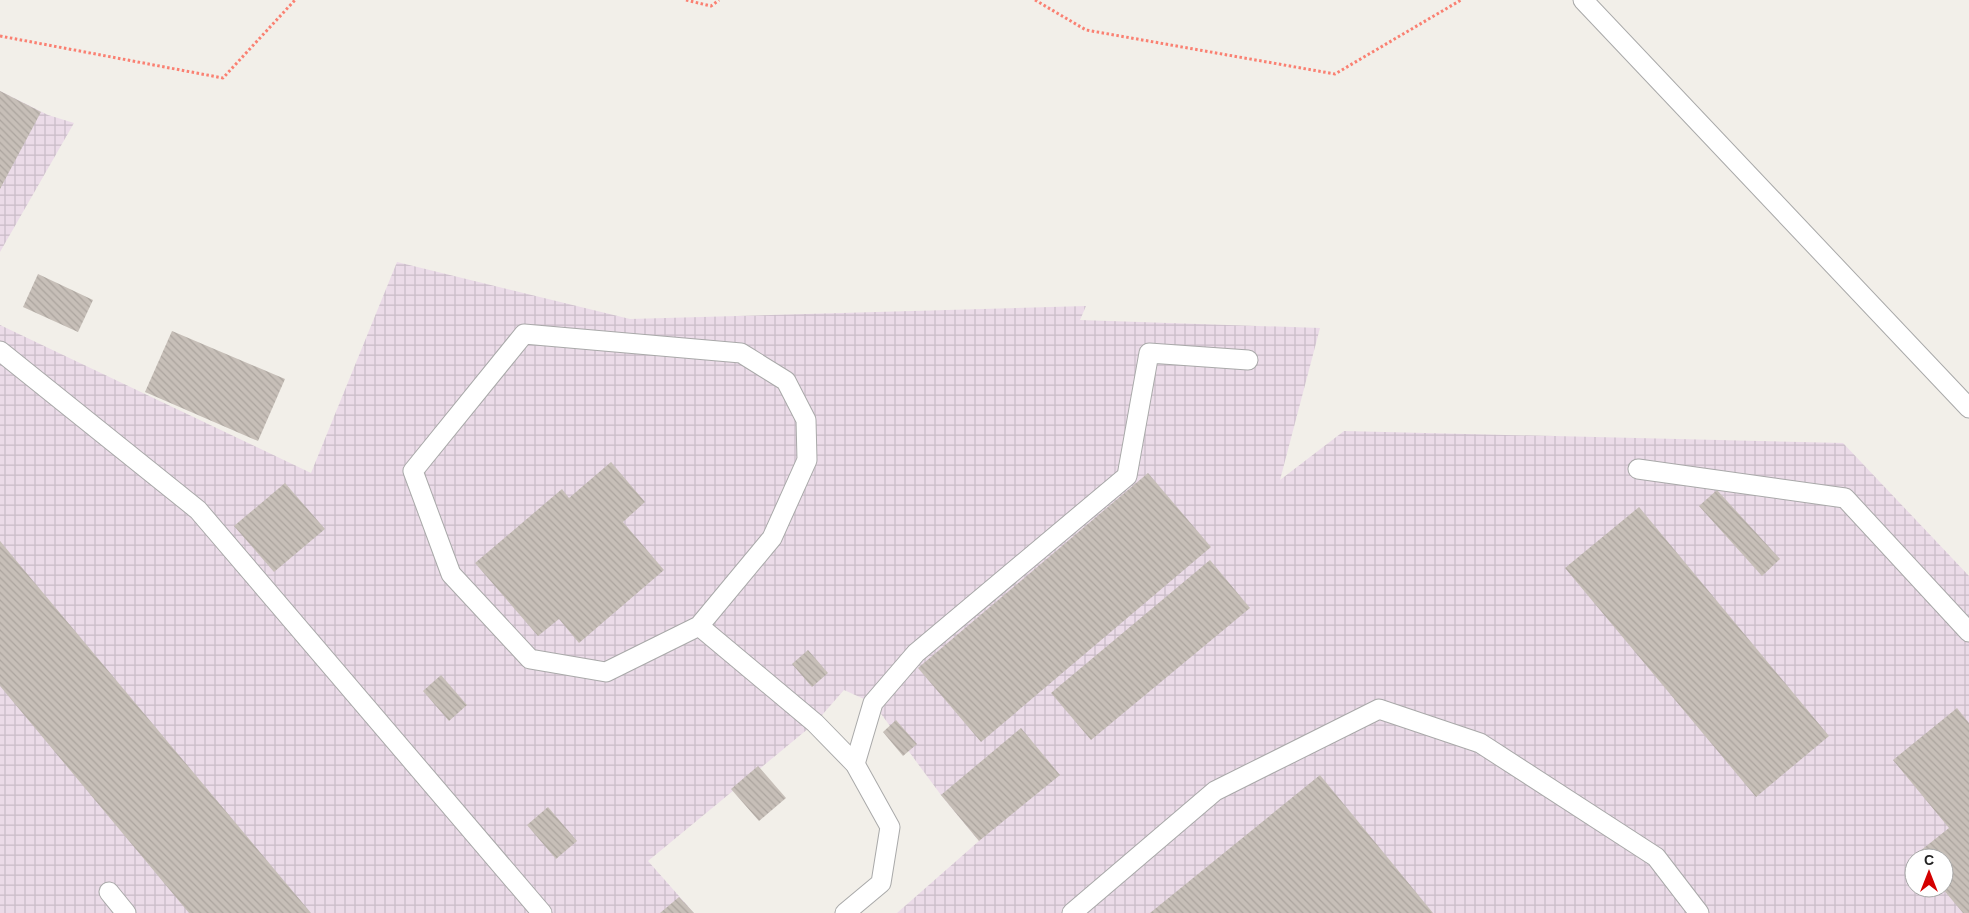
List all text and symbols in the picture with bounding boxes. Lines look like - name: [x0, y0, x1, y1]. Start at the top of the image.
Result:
- north arrow: [1904, 848, 1954, 898]
- text: С: [1924, 852, 1934, 868]

